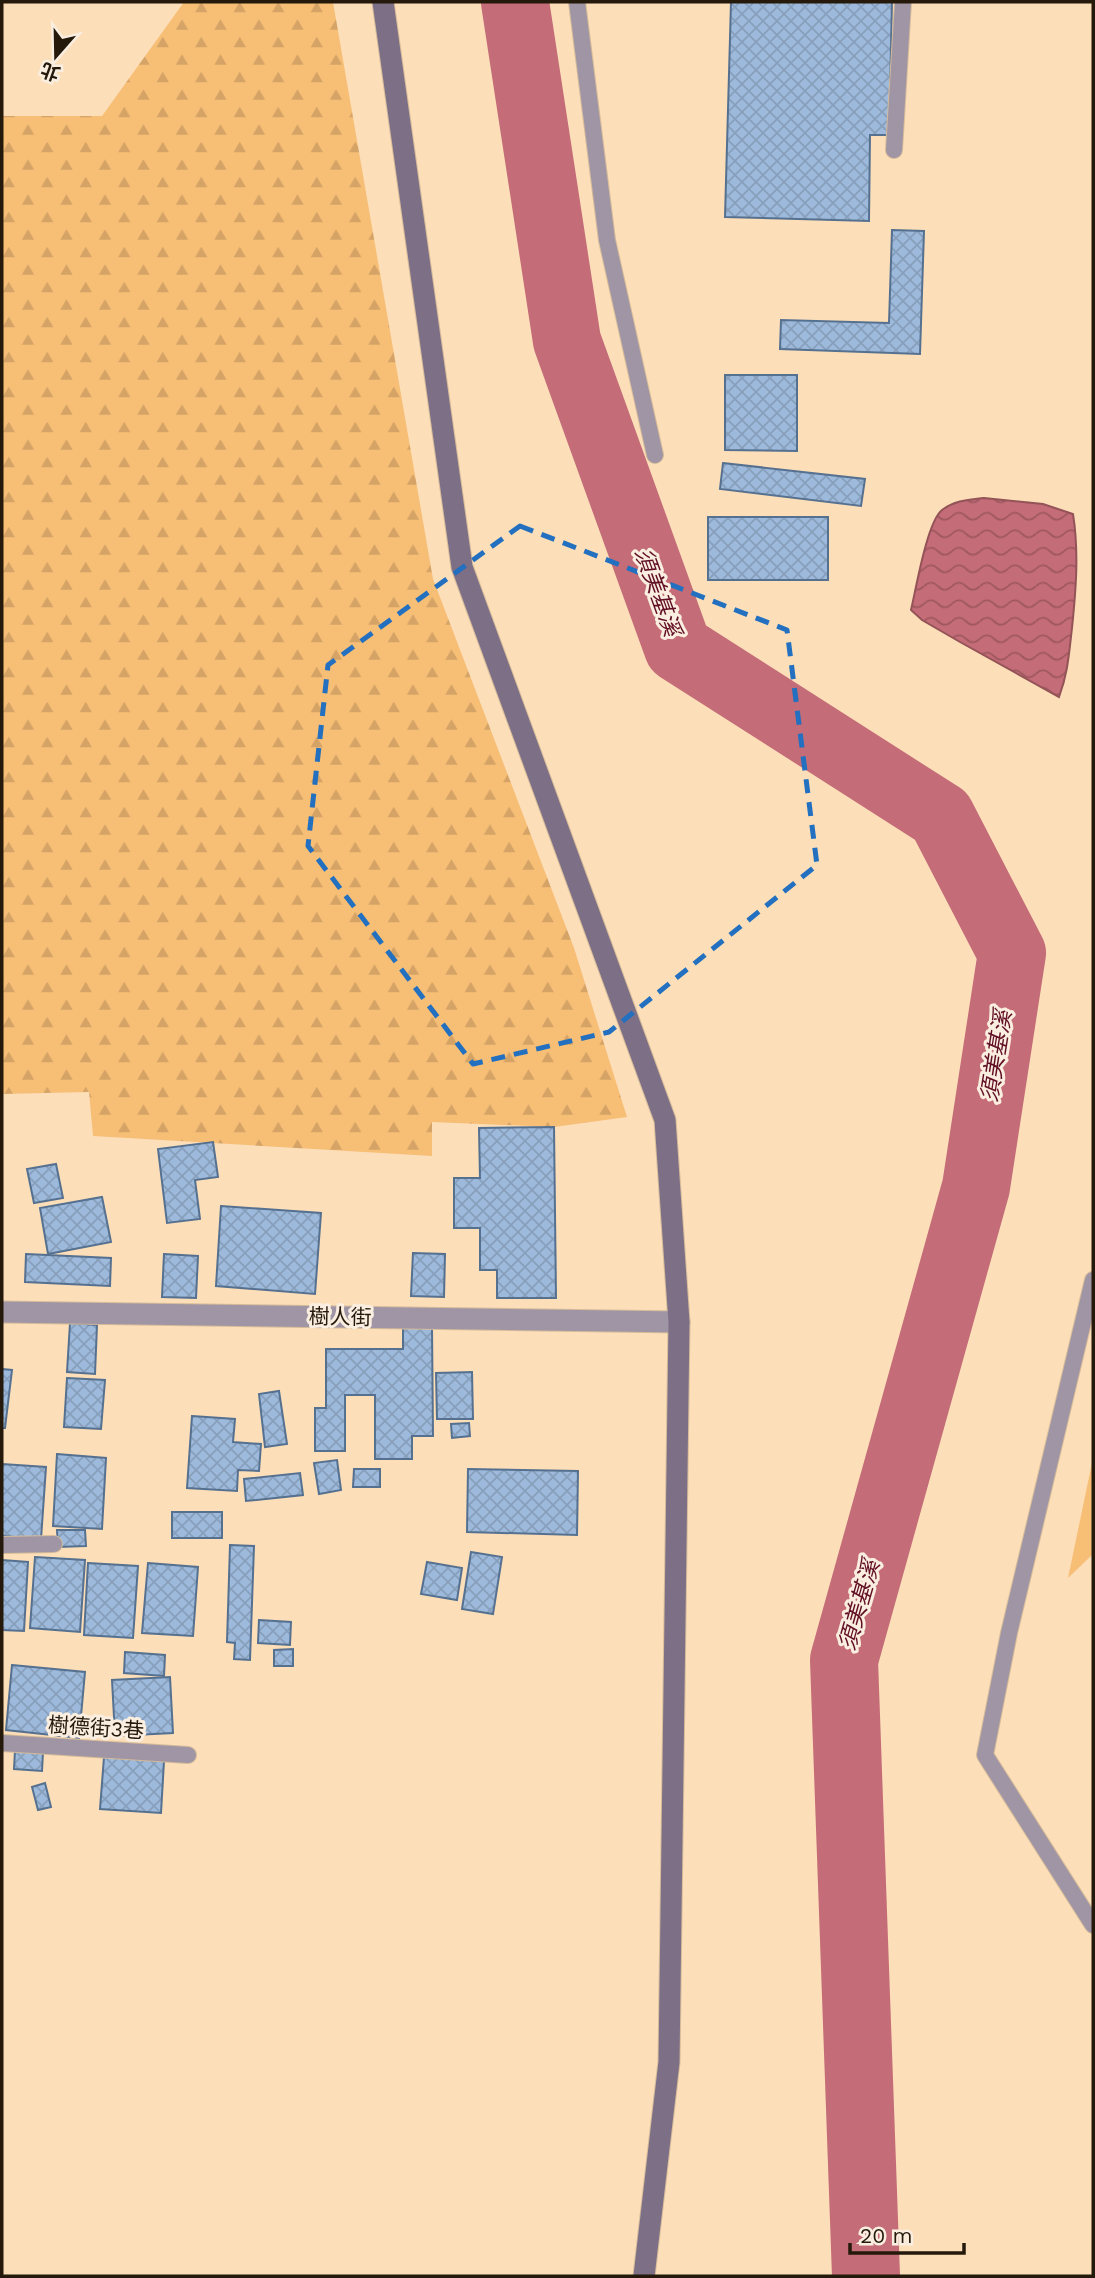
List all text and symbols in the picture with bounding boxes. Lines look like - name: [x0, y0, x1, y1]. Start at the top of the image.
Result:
- north arrow: [21, 21, 91, 91]
- text: 北: [37, 57, 63, 86]
- water label: 須美基溪: [629, 544, 687, 643]
- water label: 須美基溪: [976, 1006, 1017, 1104]
- street label: 樹人街: [308, 1303, 372, 1330]
- water label: 須美基溪: [834, 1554, 886, 1653]
- street label: 樹德街3巷: [47, 1712, 145, 1743]
- scale bar: [850, 2212, 964, 2256]
- text: 20 m: [860, 2223, 912, 2248]

